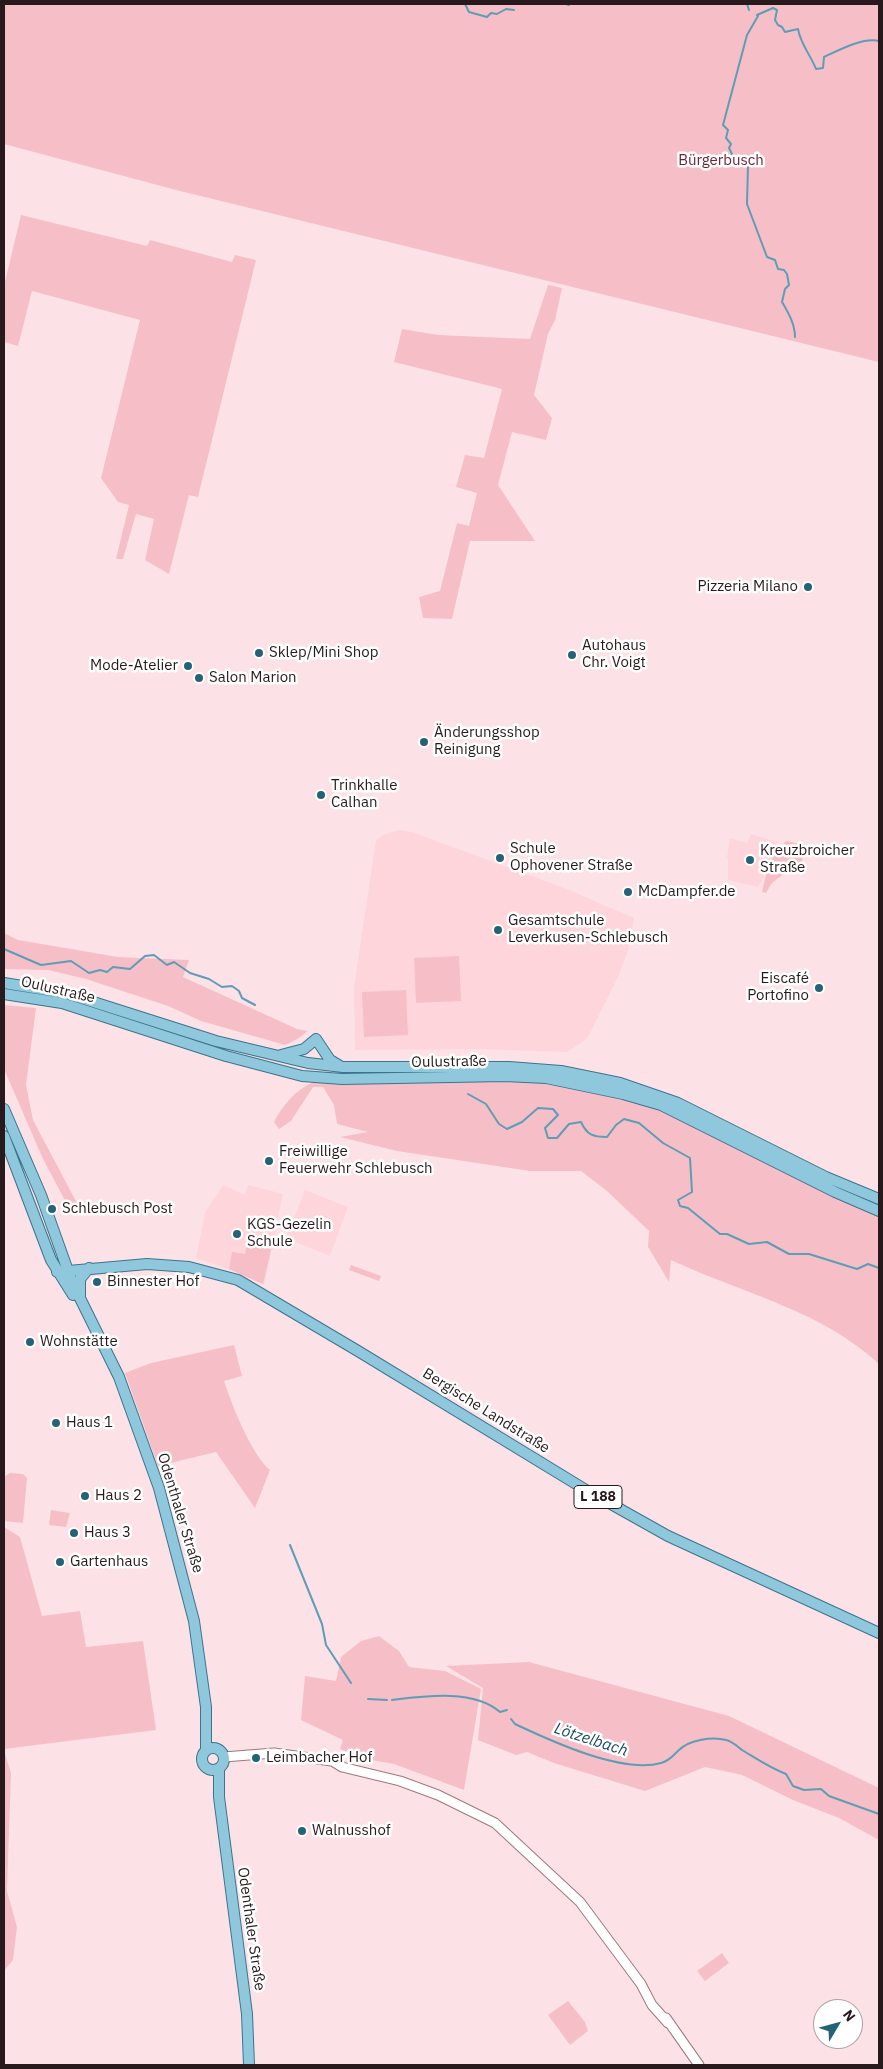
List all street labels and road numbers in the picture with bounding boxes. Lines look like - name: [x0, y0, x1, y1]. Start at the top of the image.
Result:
- street label: Oulustraße: [19, 973, 97, 1007]
- street label: Oulustraße: [411, 1052, 487, 1072]
- street label: Bergische Landstraße: [419, 1365, 553, 1457]
- street label: Odenthaler Straße: [153, 1451, 207, 1575]
- road number: L 188: [574, 1485, 622, 1508]
- street label: Odenthaler Straße: [233, 1866, 269, 1992]

